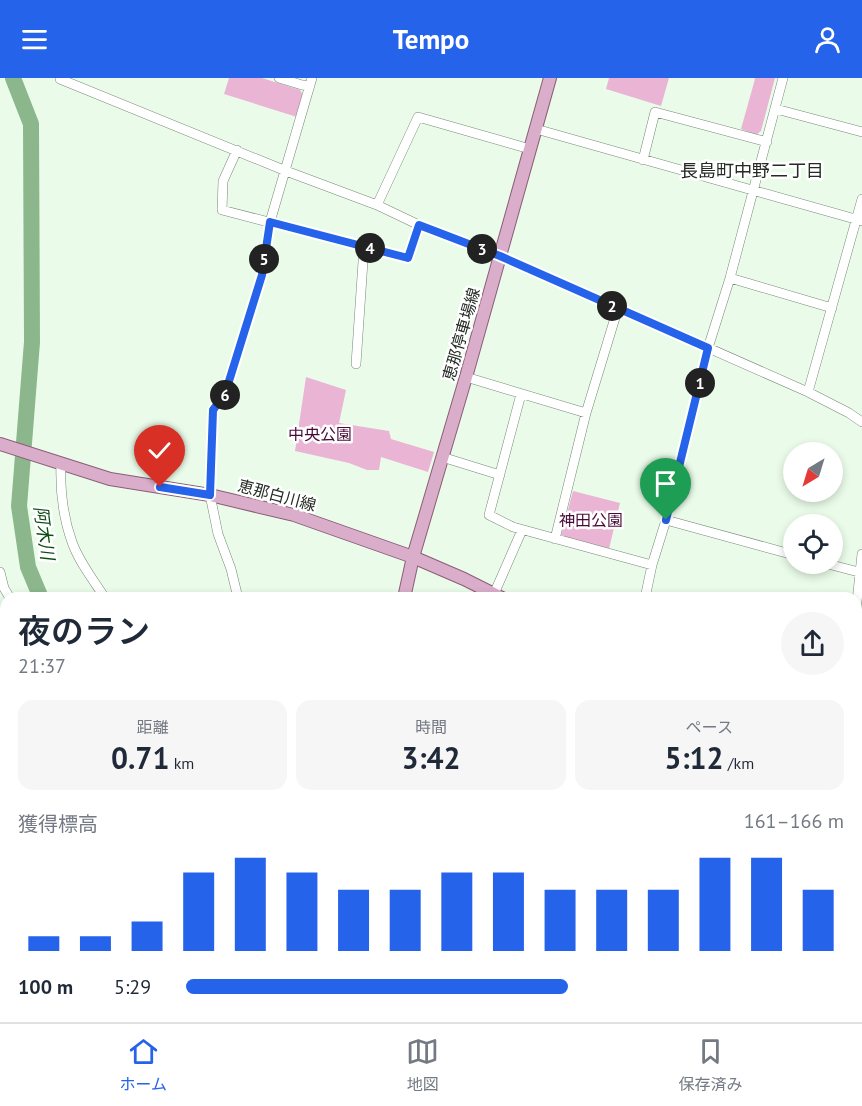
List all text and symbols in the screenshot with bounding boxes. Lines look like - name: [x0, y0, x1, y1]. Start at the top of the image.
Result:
- text: Tempo: [393, 22, 469, 56]
- icon: menu: [18, 23, 51, 56]
- icon: person: [811, 23, 844, 56]
- district label: 長島町中野二丁目: [680, 159, 824, 182]
- pin: 4: [355, 233, 385, 263]
- pin: 3: [467, 234, 497, 264]
- text: 4: [365, 238, 375, 258]
- text: 3: [477, 239, 487, 259]
- pin: 5: [249, 244, 279, 274]
- text: 5: [259, 249, 269, 269]
- street label: 恵那停車場線: [438, 285, 484, 383]
- pin: 2: [597, 291, 627, 321]
- text: 2: [607, 296, 617, 316]
- pin: 1: [685, 368, 715, 398]
- text: 1: [695, 373, 705, 393]
- pin: 6: [210, 380, 240, 410]
- text: 6: [220, 385, 230, 405]
- park label: 中央公園: [288, 424, 352, 444]
- pin: [134, 425, 185, 487]
- icon: check: [143, 434, 176, 467]
- north arrow: [783, 442, 843, 502]
- map controls: [783, 442, 843, 574]
- pin: [640, 458, 691, 520]
- icon: arrive: [649, 467, 682, 500]
- street label: 恵那白川線: [236, 475, 318, 515]
- water label: 阿木川: [29, 505, 60, 563]
- park label: 神田公園: [559, 510, 623, 530]
- button: locate: [783, 514, 843, 574]
- text: 夜のラン: [18, 609, 150, 652]
- button: share: [781, 612, 844, 675]
- text: 21:37: [18, 653, 66, 679]
- text: 距離: [137, 717, 169, 737]
- text: 時間: [415, 717, 447, 737]
- text: ペース: [686, 717, 733, 737]
- text: 0.71: [111, 738, 169, 777]
- text: 3:42: [401, 738, 461, 777]
- text: 5:12: [664, 738, 724, 777]
- text: km: [169, 753, 194, 773]
- text: /km: [724, 753, 754, 773]
- text: 161–166 m: [744, 808, 844, 834]
- text: 獲得標高: [18, 811, 98, 837]
- text: 100 m: [18, 974, 73, 1000]
- text: 5:29: [114, 974, 151, 1000]
- tab: ホーム: [120, 1035, 167, 1095]
- tab: 地図: [406, 1035, 439, 1095]
- tab: 保存済み: [678, 1035, 742, 1095]

